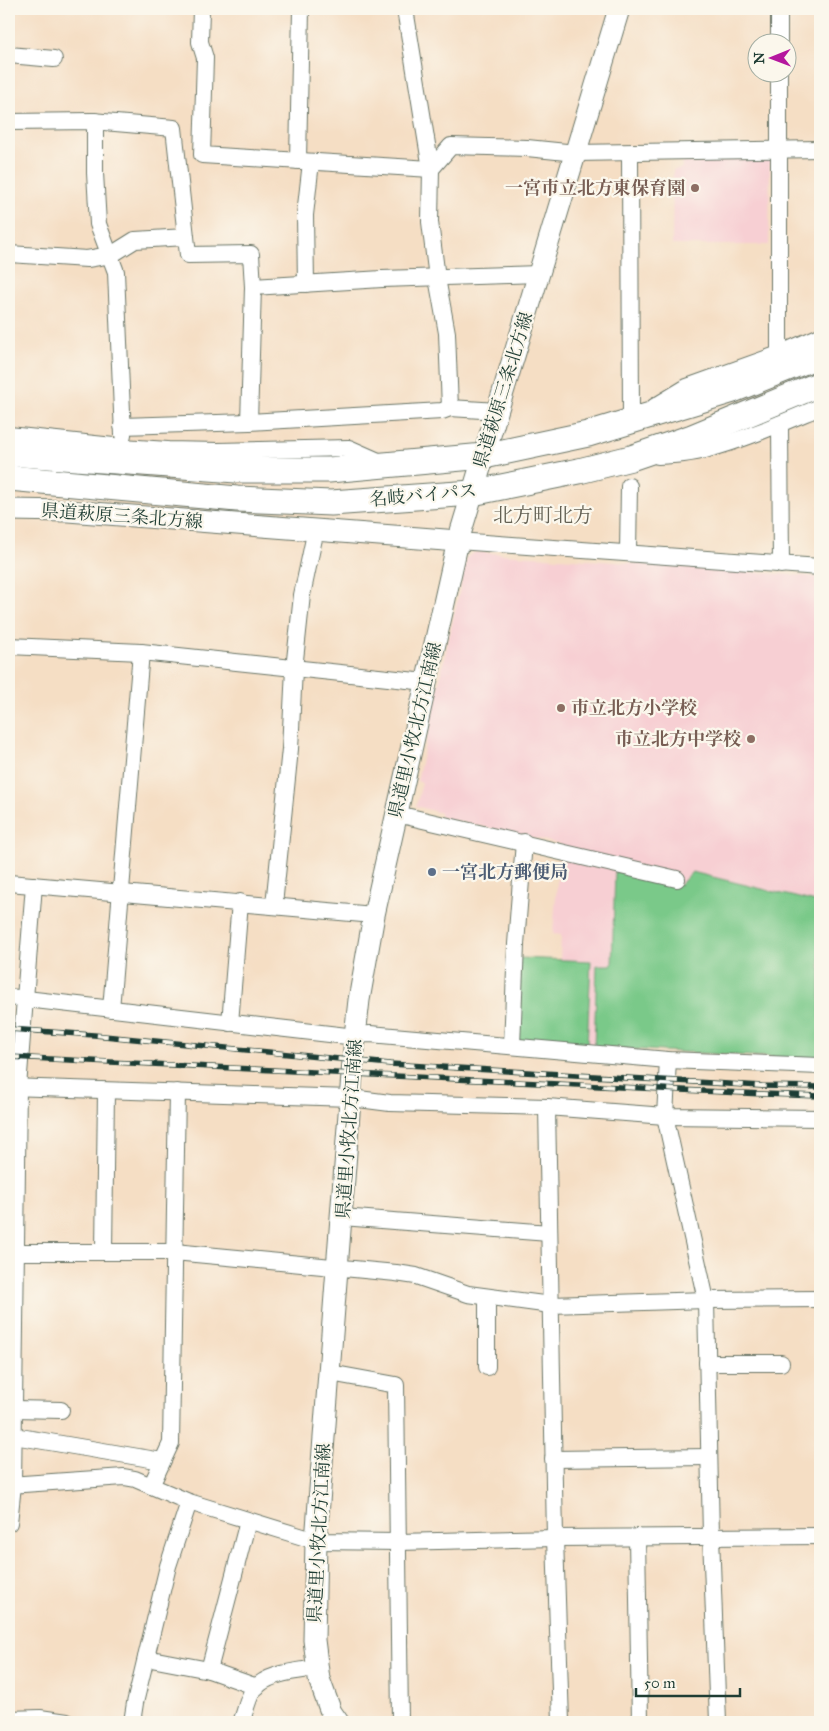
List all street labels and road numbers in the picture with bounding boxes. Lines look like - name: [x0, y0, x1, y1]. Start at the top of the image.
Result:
- street label: 県道萩原三条北方線: [469, 309, 537, 471]
- street label: 名岐バイパス: [368, 479, 478, 511]
- street label: 県道萩原三条北方線: [40, 499, 204, 533]
- street label: 県道里小牧北方江南線: [384, 640, 446, 820]
- street label: 県道里小牧北方江南線: [332, 1038, 366, 1220]
- street label: 県道里小牧北方江南線: [303, 1443, 335, 1623]

